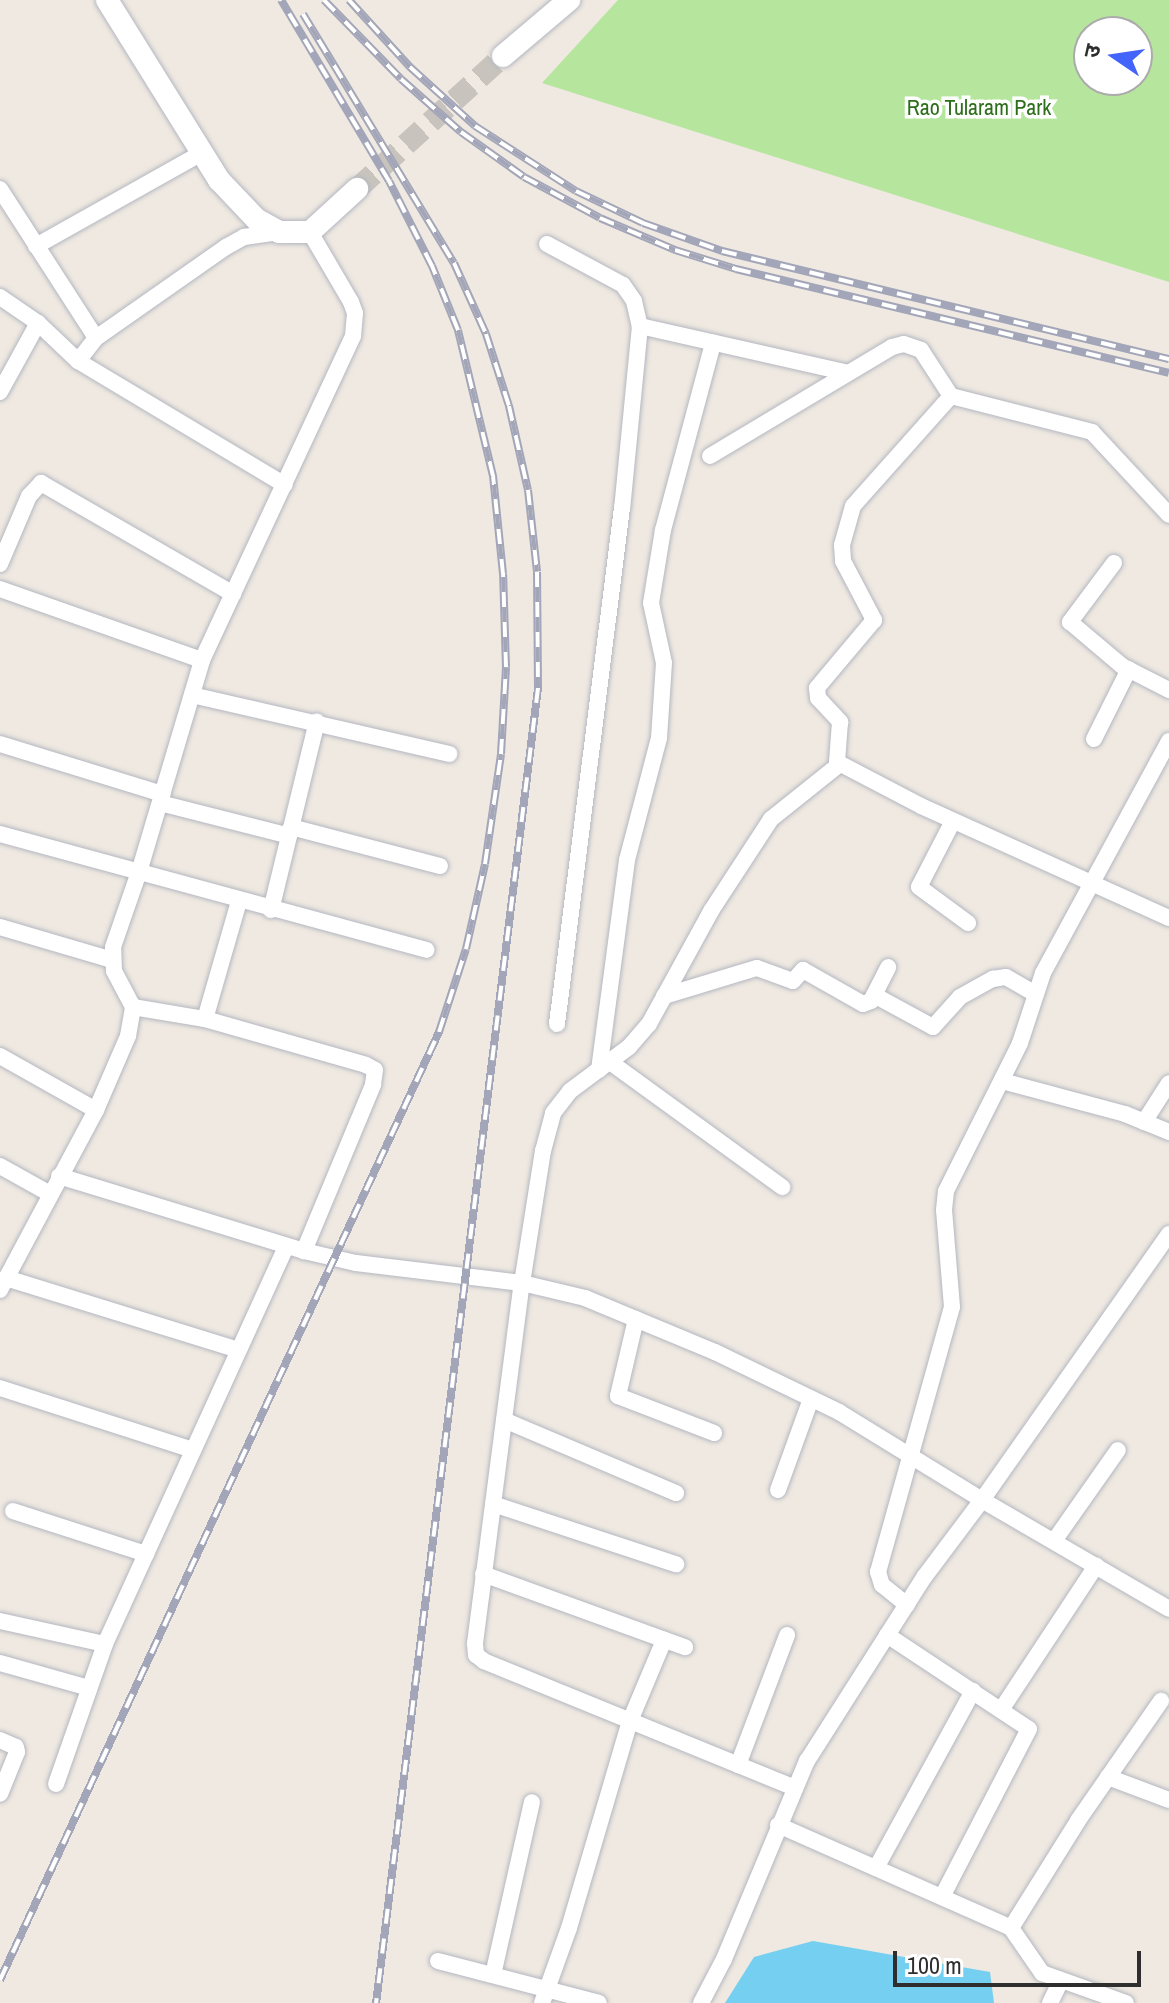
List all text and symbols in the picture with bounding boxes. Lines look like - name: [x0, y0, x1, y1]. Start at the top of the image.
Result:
- north arrow: [1073, 16, 1153, 96]
- text: उ: [1076, 41, 1108, 61]
- park label: Rao Tularam Park: [907, 95, 1051, 121]
- scale bar: [897, 1935, 1145, 1985]
- text: 100 m: [907, 1949, 962, 1981]

